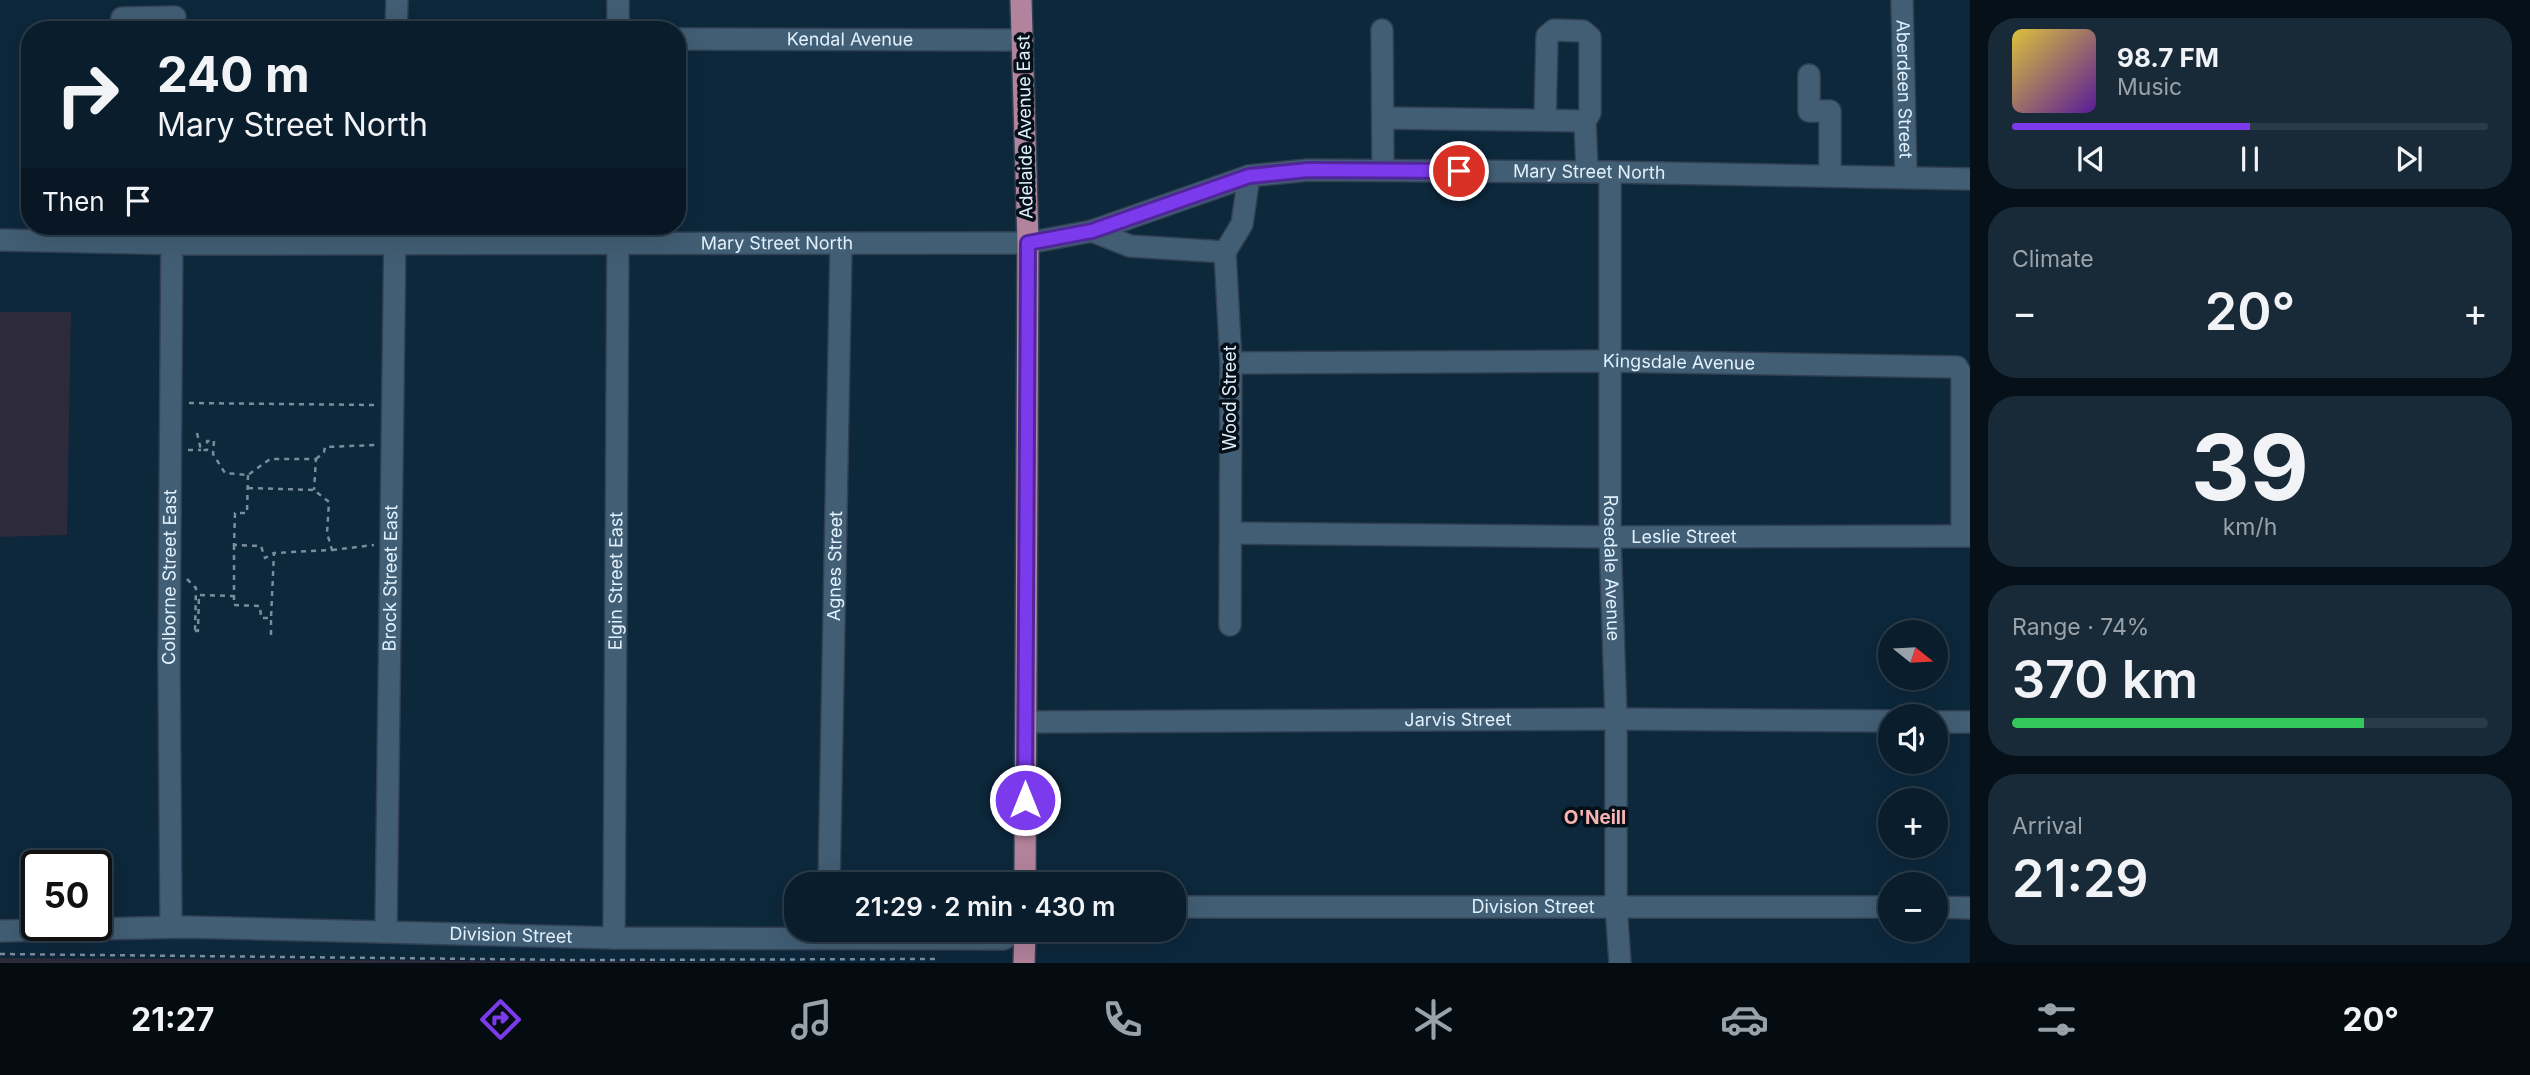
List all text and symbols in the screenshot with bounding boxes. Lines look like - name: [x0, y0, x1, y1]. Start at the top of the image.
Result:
- street label: Aberdeen Street: [1892, 19, 1917, 159]
- street label: Kendal Avenue: [787, 28, 913, 50]
- street label: Adelaide Avenue East: [1012, 35, 1037, 219]
- text: 98.7 FM: [2117, 42, 2219, 73]
- text: 240 m: [157, 45, 310, 104]
- icon: right: [42, 49, 133, 140]
- text: Music: [2117, 73, 2182, 101]
- text: Mary Street North: [157, 105, 428, 144]
- icon: previous: [2072, 140, 2110, 178]
- icon: pause: [2231, 140, 2269, 178]
- icon: next: [2390, 140, 2428, 178]
- pin: [1429, 141, 1489, 201]
- icon: arrive: [1440, 152, 1478, 190]
- street label: Mary Street North: [1513, 160, 1666, 183]
- icon: arrive: [119, 182, 157, 220]
- text: Then: [42, 186, 105, 217]
- street label: Mary Street North: [701, 232, 853, 253]
- text: Climate: [2012, 245, 2094, 273]
- text: 20°: [2205, 280, 2295, 343]
- text: −: [2012, 289, 2037, 335]
- text: +: [2463, 289, 2488, 335]
- street label: Wood Street: [1219, 345, 1240, 451]
- street label: Kingsdale Avenue: [1603, 350, 1755, 374]
- text: 39: [2191, 412, 2309, 522]
- street label: Colborne Street East: [158, 489, 180, 665]
- street label: Rosedale Avenue: [1600, 495, 1624, 642]
- street label: Brock Street East: [379, 505, 401, 651]
- street label: Agnes Street: [823, 511, 846, 621]
- street label: Elgin Street East: [605, 512, 626, 650]
- text: km/h: [2223, 513, 2277, 541]
- street label: Leslie Street: [1631, 526, 1737, 547]
- text: Range · 74%: [2012, 613, 2149, 641]
- north arrow: [1878, 620, 1948, 690]
- map controls: [1878, 620, 1948, 942]
- text: 370 km: [2012, 648, 2198, 711]
- button: sound: [1878, 704, 1948, 774]
- street label: Jarvis Street: [1404, 709, 1512, 730]
- position arrow: [988, 763, 1062, 837]
- button: +: [1878, 788, 1948, 858]
- district label: O'Neill: [1564, 806, 1626, 829]
- text: Arrival: [2012, 812, 2083, 840]
- text: 21:29: [2012, 847, 2149, 910]
- speed limit sign: 50: [21, 850, 112, 941]
- button: −: [1878, 872, 1948, 942]
- text: 21:29 · 2 min · 430 m: [855, 891, 1115, 922]
- street label: Division Street: [1471, 896, 1595, 917]
- street label: Division Street: [449, 923, 573, 947]
- icon: directions: [476, 995, 525, 1044]
- icon: music: [787, 995, 836, 1044]
- icon: phone: [1098, 995, 1147, 1044]
- icon: climate: [1409, 995, 1458, 1044]
- icon: car: [1720, 995, 1769, 1044]
- icon: filters: [2032, 995, 2081, 1044]
- text: 21:27: [131, 1000, 214, 1039]
- text: 20°: [2343, 1000, 2399, 1039]

